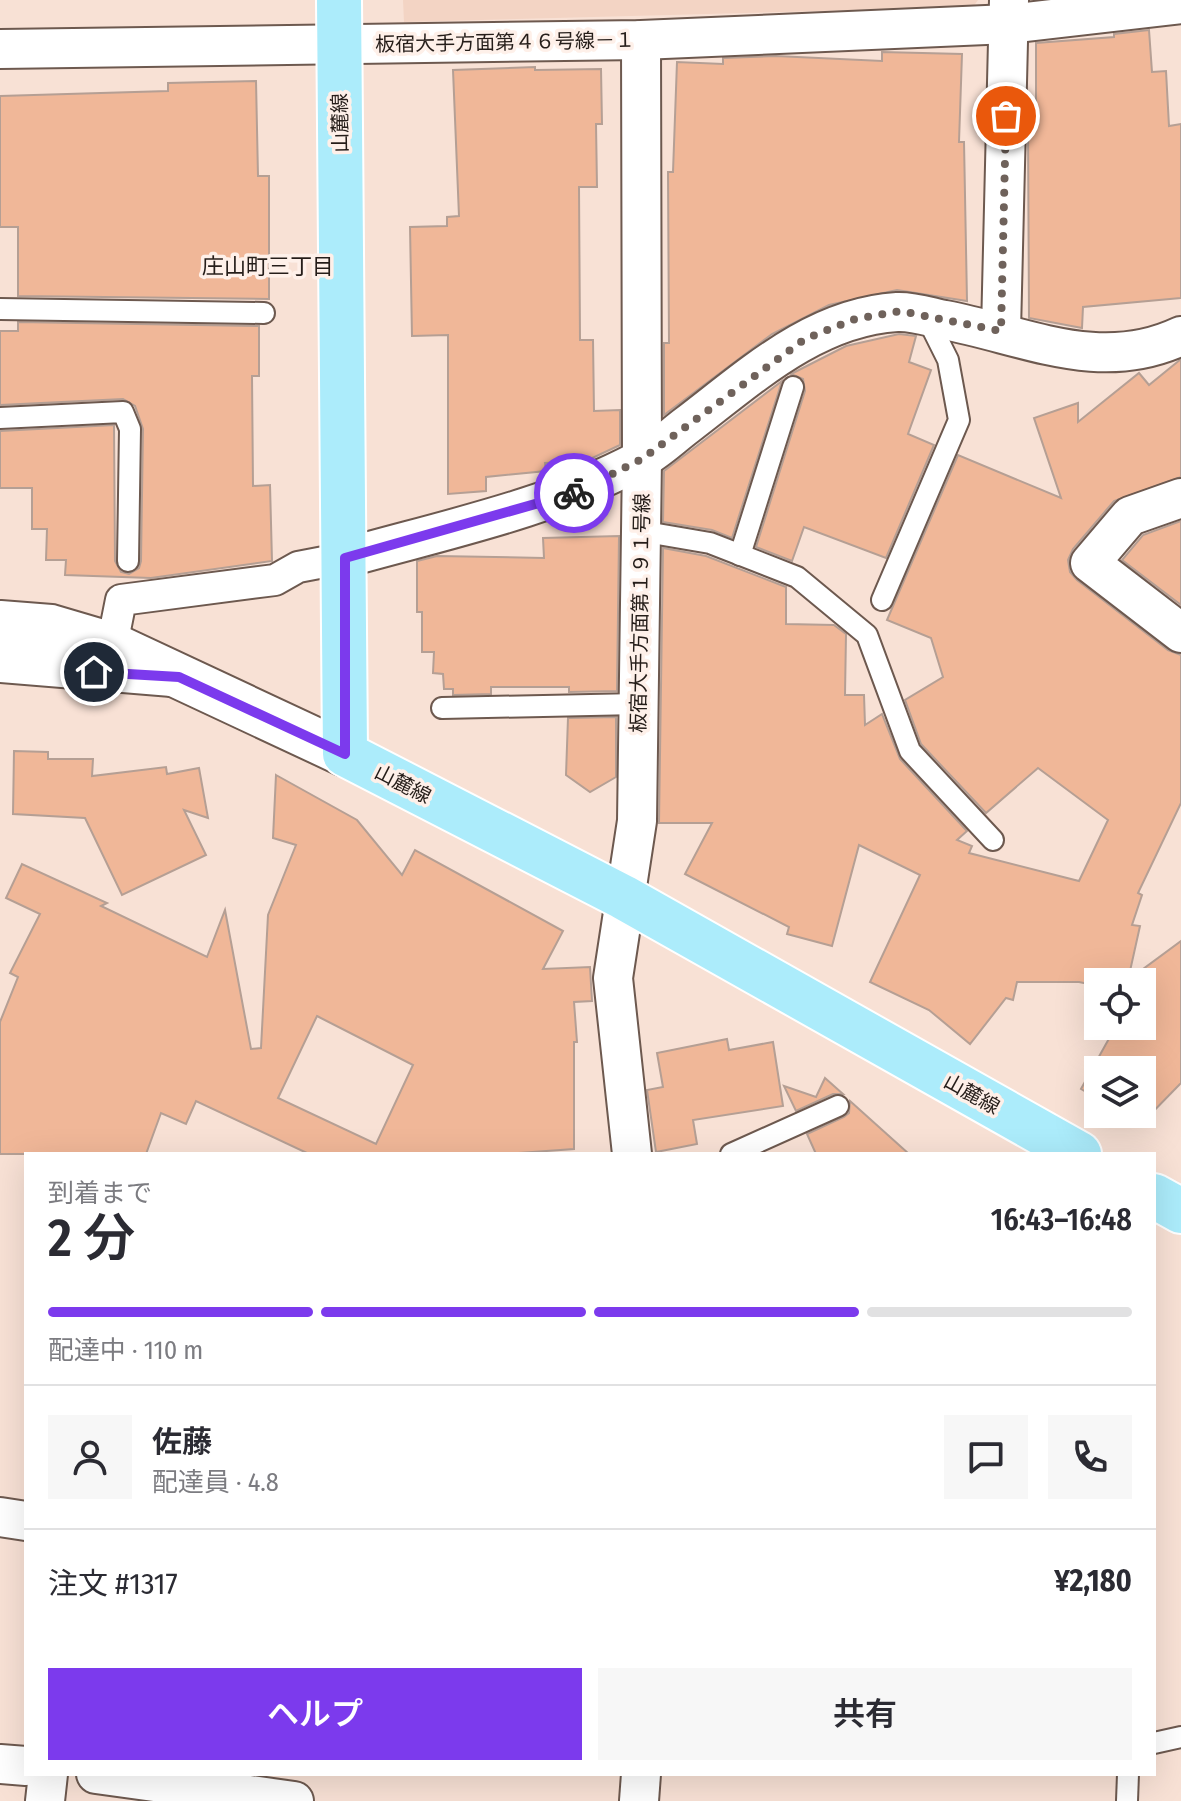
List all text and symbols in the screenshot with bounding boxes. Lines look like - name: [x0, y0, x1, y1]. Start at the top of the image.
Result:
- street label: 板宿大手方面第４６号線－１: [375, 28, 635, 56]
- pin: [972, 82, 1040, 150]
- street label: 山麓線: [327, 93, 353, 153]
- icon: bag: [984, 94, 1028, 138]
- district label: 庄山町三丁目: [202, 253, 334, 280]
- courier: [534, 453, 614, 533]
- icon: bike: [552, 471, 596, 515]
- street label: 板宿大手方面第１９１号線: [626, 493, 654, 733]
- pin: [60, 638, 128, 706]
- icon: home: [72, 650, 116, 694]
- street label: 山麓線: [371, 760, 435, 808]
- map controls: [1084, 968, 1156, 1128]
- button: locate: [1084, 968, 1156, 1040]
- button: layers: [1084, 1056, 1156, 1128]
- street label: 山麓線: [940, 1069, 1004, 1119]
- text: 到着まで: [48, 1178, 152, 1209]
- text: 16:43–16:48: [991, 1202, 1132, 1238]
- text: 2 分: [48, 1207, 135, 1270]
- text: 配達中 · 110 m: [48, 1335, 203, 1366]
- button: person: [48, 1415, 132, 1499]
- button: chat: [944, 1415, 1028, 1499]
- button: phone: [1048, 1415, 1132, 1499]
- text: 佐藤: [152, 1424, 212, 1460]
- text: 配達員 · 4.8: [152, 1467, 279, 1498]
- text: ¥2,180: [1054, 1563, 1132, 1599]
- text: 注文 #1317: [48, 1566, 178, 1602]
- button: ヘルプ: [48, 1668, 582, 1760]
- button: 共有: [598, 1668, 1132, 1760]

